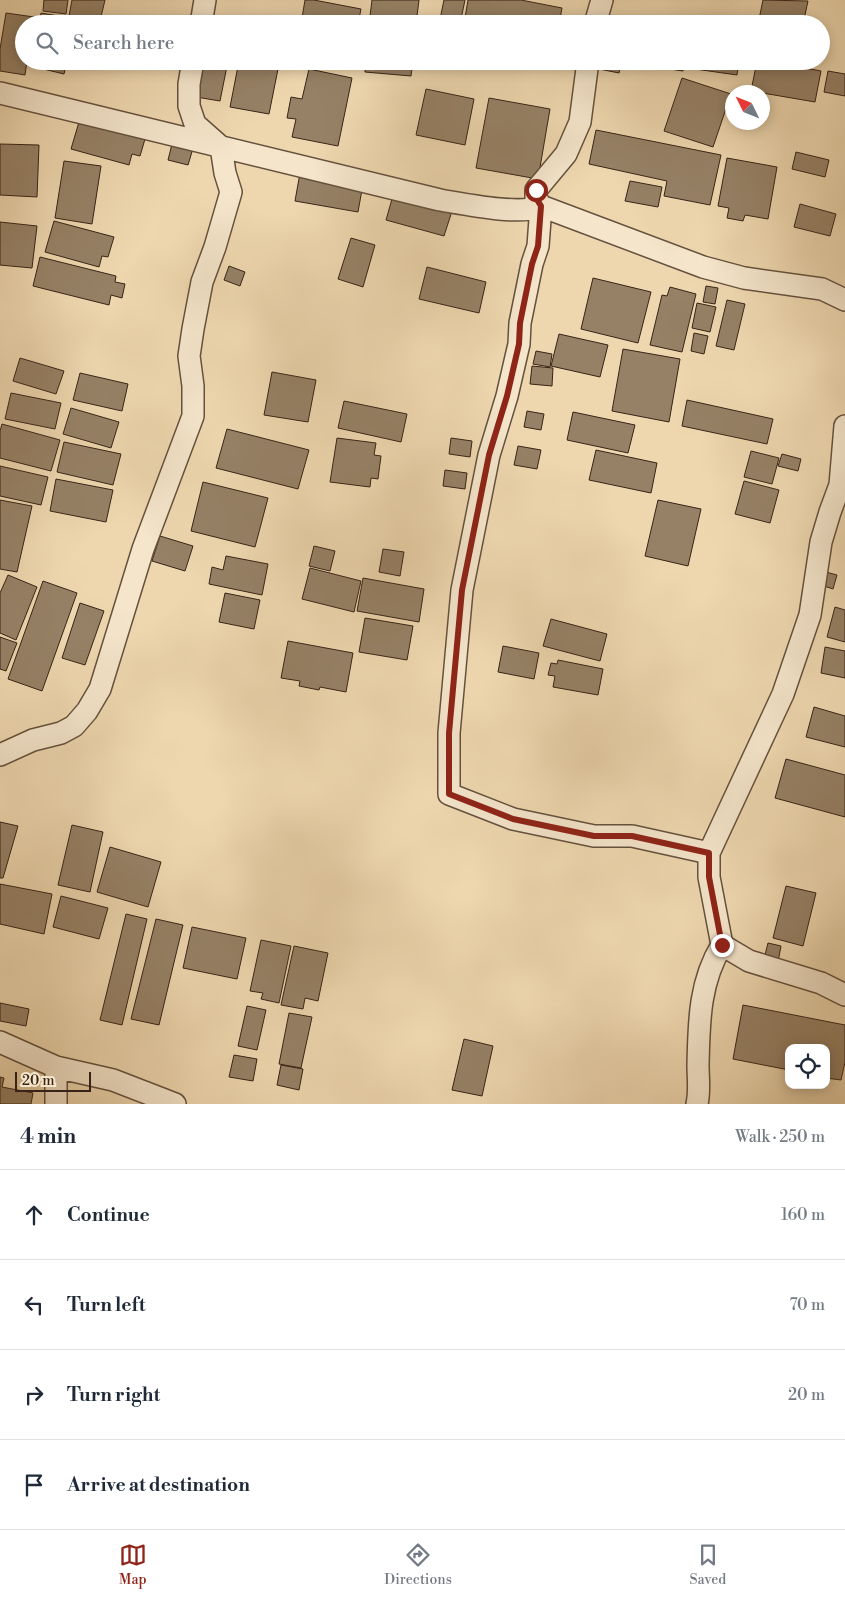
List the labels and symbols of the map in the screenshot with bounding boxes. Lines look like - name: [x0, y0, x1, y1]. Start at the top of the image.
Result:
- north arrow: [725, 85, 770, 130]
- route start: [525, 179, 548, 202]
- route end: [711, 934, 734, 957]
- scale bar: [15, 1069, 91, 1092]

